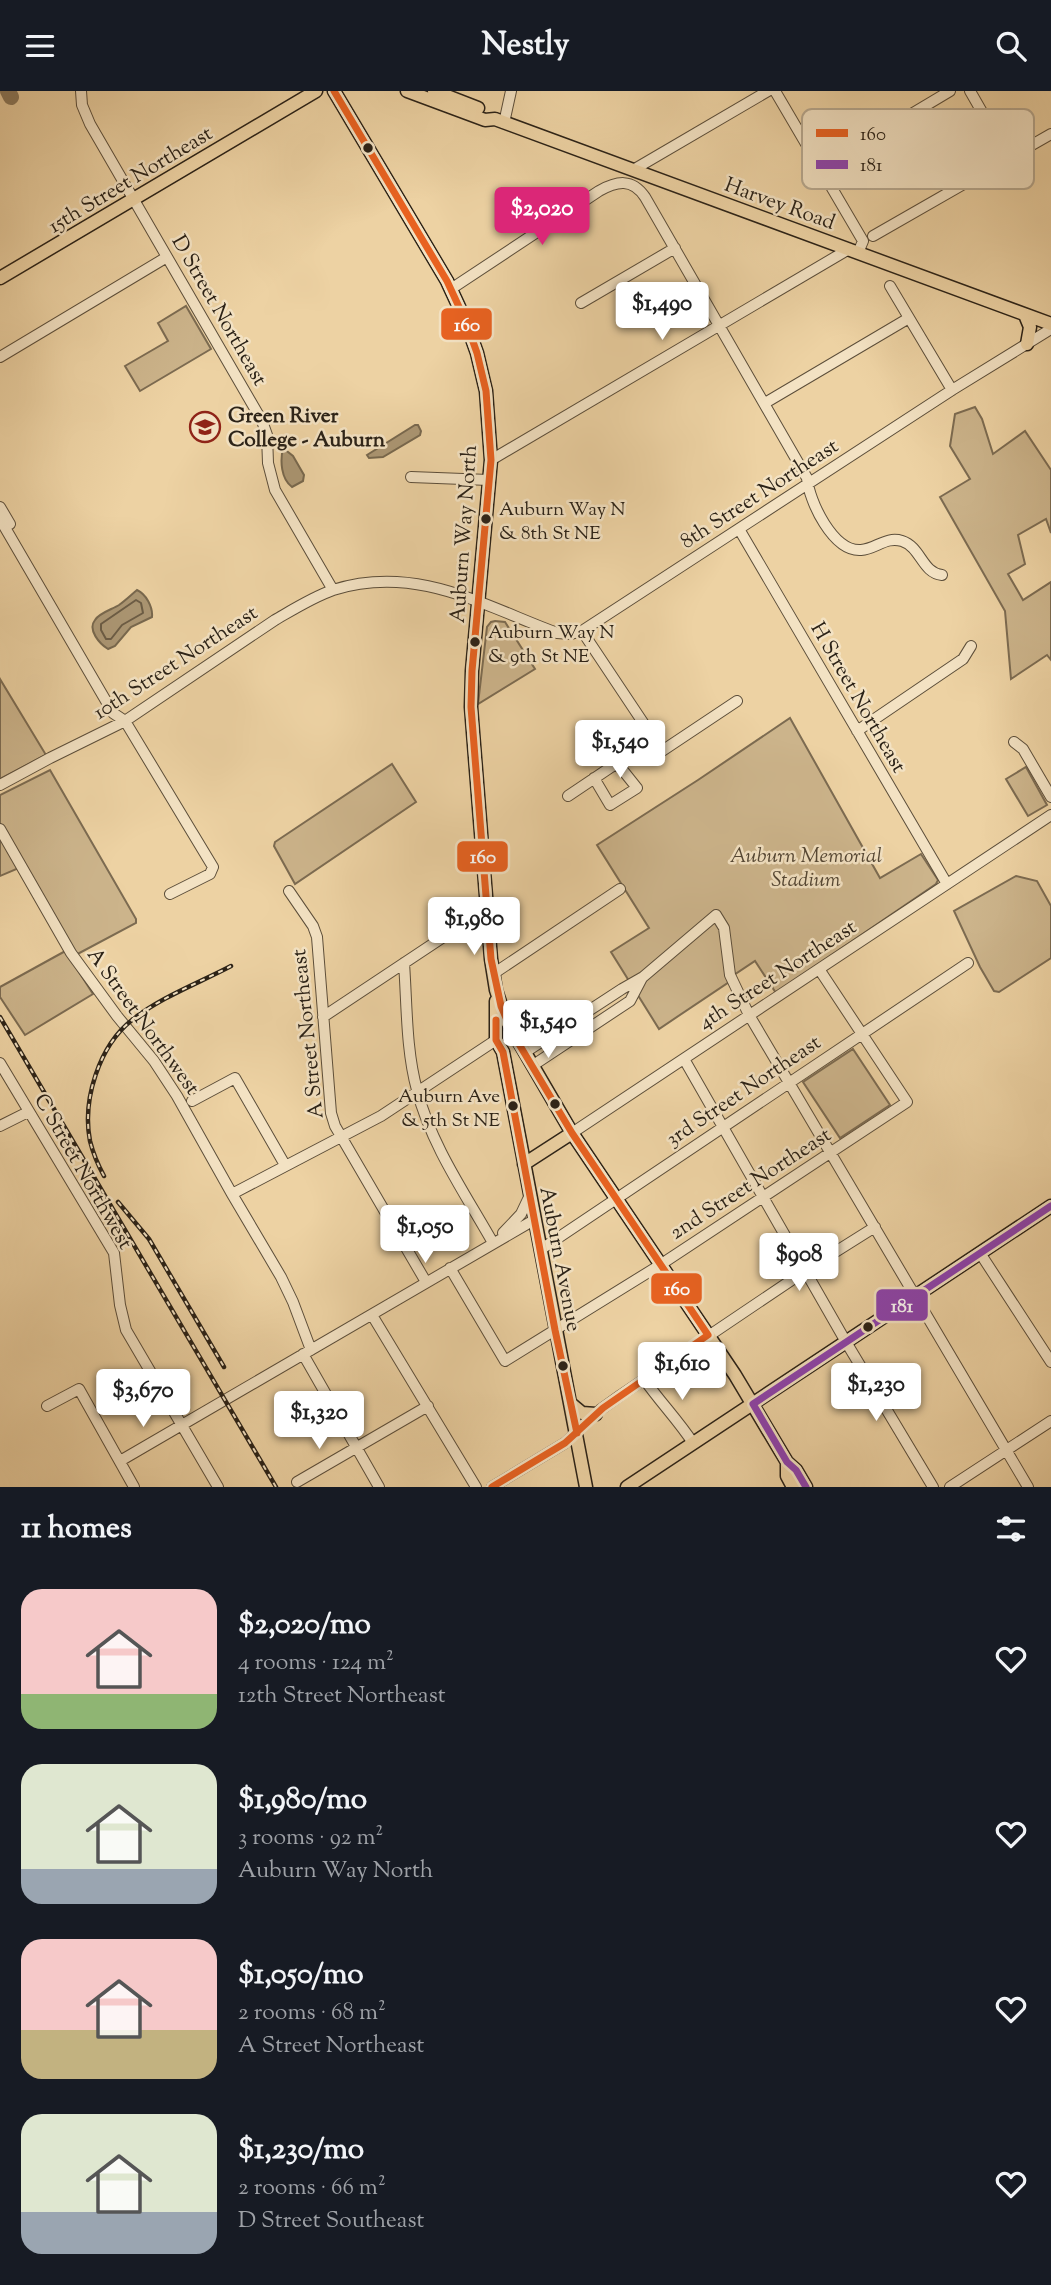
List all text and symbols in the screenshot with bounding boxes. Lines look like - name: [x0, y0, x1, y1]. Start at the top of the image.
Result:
- text: Nestly: [481, 23, 570, 69]
- icon: menu: [21, 27, 59, 65]
- icon: search: [992, 27, 1030, 65]
- legend: [802, 109, 1034, 189]
- street label: 15th Street Northeast: [43, 120, 219, 242]
- text: 160: [860, 122, 886, 149]
- unlabelled marker: [361, 141, 375, 155]
- text: 181: [860, 153, 883, 180]
- street label: Harvey Road: [720, 171, 839, 239]
- pin: $2,020: [485, 187, 599, 247]
- text: $2,020: [511, 193, 573, 226]
- street label: D Street Northeast: [163, 230, 274, 392]
- pin: $1,490: [605, 282, 719, 342]
- text: $1,490: [632, 288, 692, 321]
- line badge: 160: [440, 307, 493, 341]
- text: 160: [454, 313, 480, 340]
- place label: Green River College - Auburn: [228, 402, 386, 456]
- school or university icon: Green River College - Auburn: [188, 410, 222, 444]
- street label: 8th Street Northeast: [675, 432, 845, 557]
- street label: Auburn Way North: [444, 444, 486, 624]
- place label: Auburn Way N & 8th St NE: [499, 497, 625, 548]
- marker: Auburn Way N & 8th St NE: [479, 512, 493, 526]
- street label: 10th Street Northeast: [88, 599, 264, 728]
- street label: H Street Northeast: [802, 617, 913, 779]
- place label: Auburn Way N & 9th St NE: [488, 620, 614, 671]
- marker: Auburn Way N & 9th St NE: [468, 635, 482, 649]
- pin: $1,540: [563, 721, 677, 780]
- text: $1,540: [591, 726, 649, 759]
- line badge: 160: [456, 840, 509, 873]
- park label: Auburn Memorial Stadium: [730, 842, 882, 896]
- text: 160: [470, 845, 496, 872]
- pin: $1,980: [417, 897, 531, 957]
- text: $1,980: [444, 903, 504, 936]
- street label: 4th Street Northeast: [693, 913, 863, 1038]
- street label: A Street Northwest: [79, 942, 206, 1102]
- street label: A Street Northeast: [285, 948, 333, 1120]
- pin: $1,540: [491, 1000, 605, 1060]
- text: $1,540: [519, 1006, 577, 1039]
- street label: 3rd Street Northeast: [661, 1029, 828, 1155]
- place label: Auburn Ave & 5th St NE: [398, 1084, 501, 1135]
- street label: C Street Northwest: [25, 1088, 139, 1256]
- unlabelled marker: [548, 1097, 562, 1111]
- marker: Auburn Ave & 5th St NE: [506, 1099, 520, 1113]
- street label: 2nd Street Northeast: [664, 1121, 838, 1248]
- street label: Auburn Avenue: [530, 1185, 588, 1334]
- pin: $1,050: [368, 1205, 482, 1265]
- text: $1,050: [396, 1211, 454, 1244]
- pin: $908: [758, 1233, 840, 1293]
- text: $908: [775, 1239, 823, 1272]
- line badge: 160: [650, 1272, 703, 1305]
- text: 160: [664, 1277, 690, 1304]
- line badge: 181: [875, 1288, 929, 1322]
- text: 181: [891, 1294, 914, 1321]
- unlabelled marker: [861, 1320, 875, 1334]
- pin: $1,610: [625, 1343, 739, 1402]
- text: $1,610: [654, 1348, 710, 1381]
- unlabelled marker: [556, 1359, 570, 1373]
- pin: $1,230: [819, 1363, 933, 1423]
- pin: $3,670: [86, 1369, 200, 1429]
- text: $1,230: [847, 1369, 905, 1402]
- text: $3,670: [112, 1375, 174, 1408]
- pin: $1,320: [262, 1391, 376, 1451]
- text: $1,320: [290, 1397, 348, 1430]
- text: 11 homes: [21, 1508, 132, 1551]
- icon: filters: [992, 1510, 1030, 1548]
- text: $2,020/mo: [238, 1604, 371, 1647]
- icon: home: [77, 1617, 161, 1701]
- icon: heart: [992, 1640, 1030, 1678]
- text: 4 rooms · 124 m²: [238, 1647, 394, 1680]
- text: 12th Street Northeast: [238, 1680, 446, 1713]
- text: $1,980/mo: [238, 1779, 367, 1822]
- icon: home: [77, 1792, 161, 1876]
- icon: heart: [992, 1815, 1030, 1853]
- text: 3 rooms · 92 m²: [238, 1822, 383, 1855]
- text: Auburn Way North: [238, 1855, 433, 1888]
- text: $1,050/mo: [238, 1954, 364, 1997]
- icon: home: [77, 1967, 161, 2051]
- icon: heart: [992, 1990, 1030, 2028]
- text: 2 rooms · 68 m²: [238, 1997, 386, 2030]
- text: A Street Northeast: [238, 2030, 424, 2063]
- text: $1,230/mo: [238, 2129, 364, 2172]
- icon: home: [77, 2142, 161, 2226]
- icon: heart: [992, 2165, 1030, 2203]
- text: 2 rooms · 66 m²: [238, 2172, 386, 2205]
- text: D Street Southeast: [238, 2205, 424, 2238]

